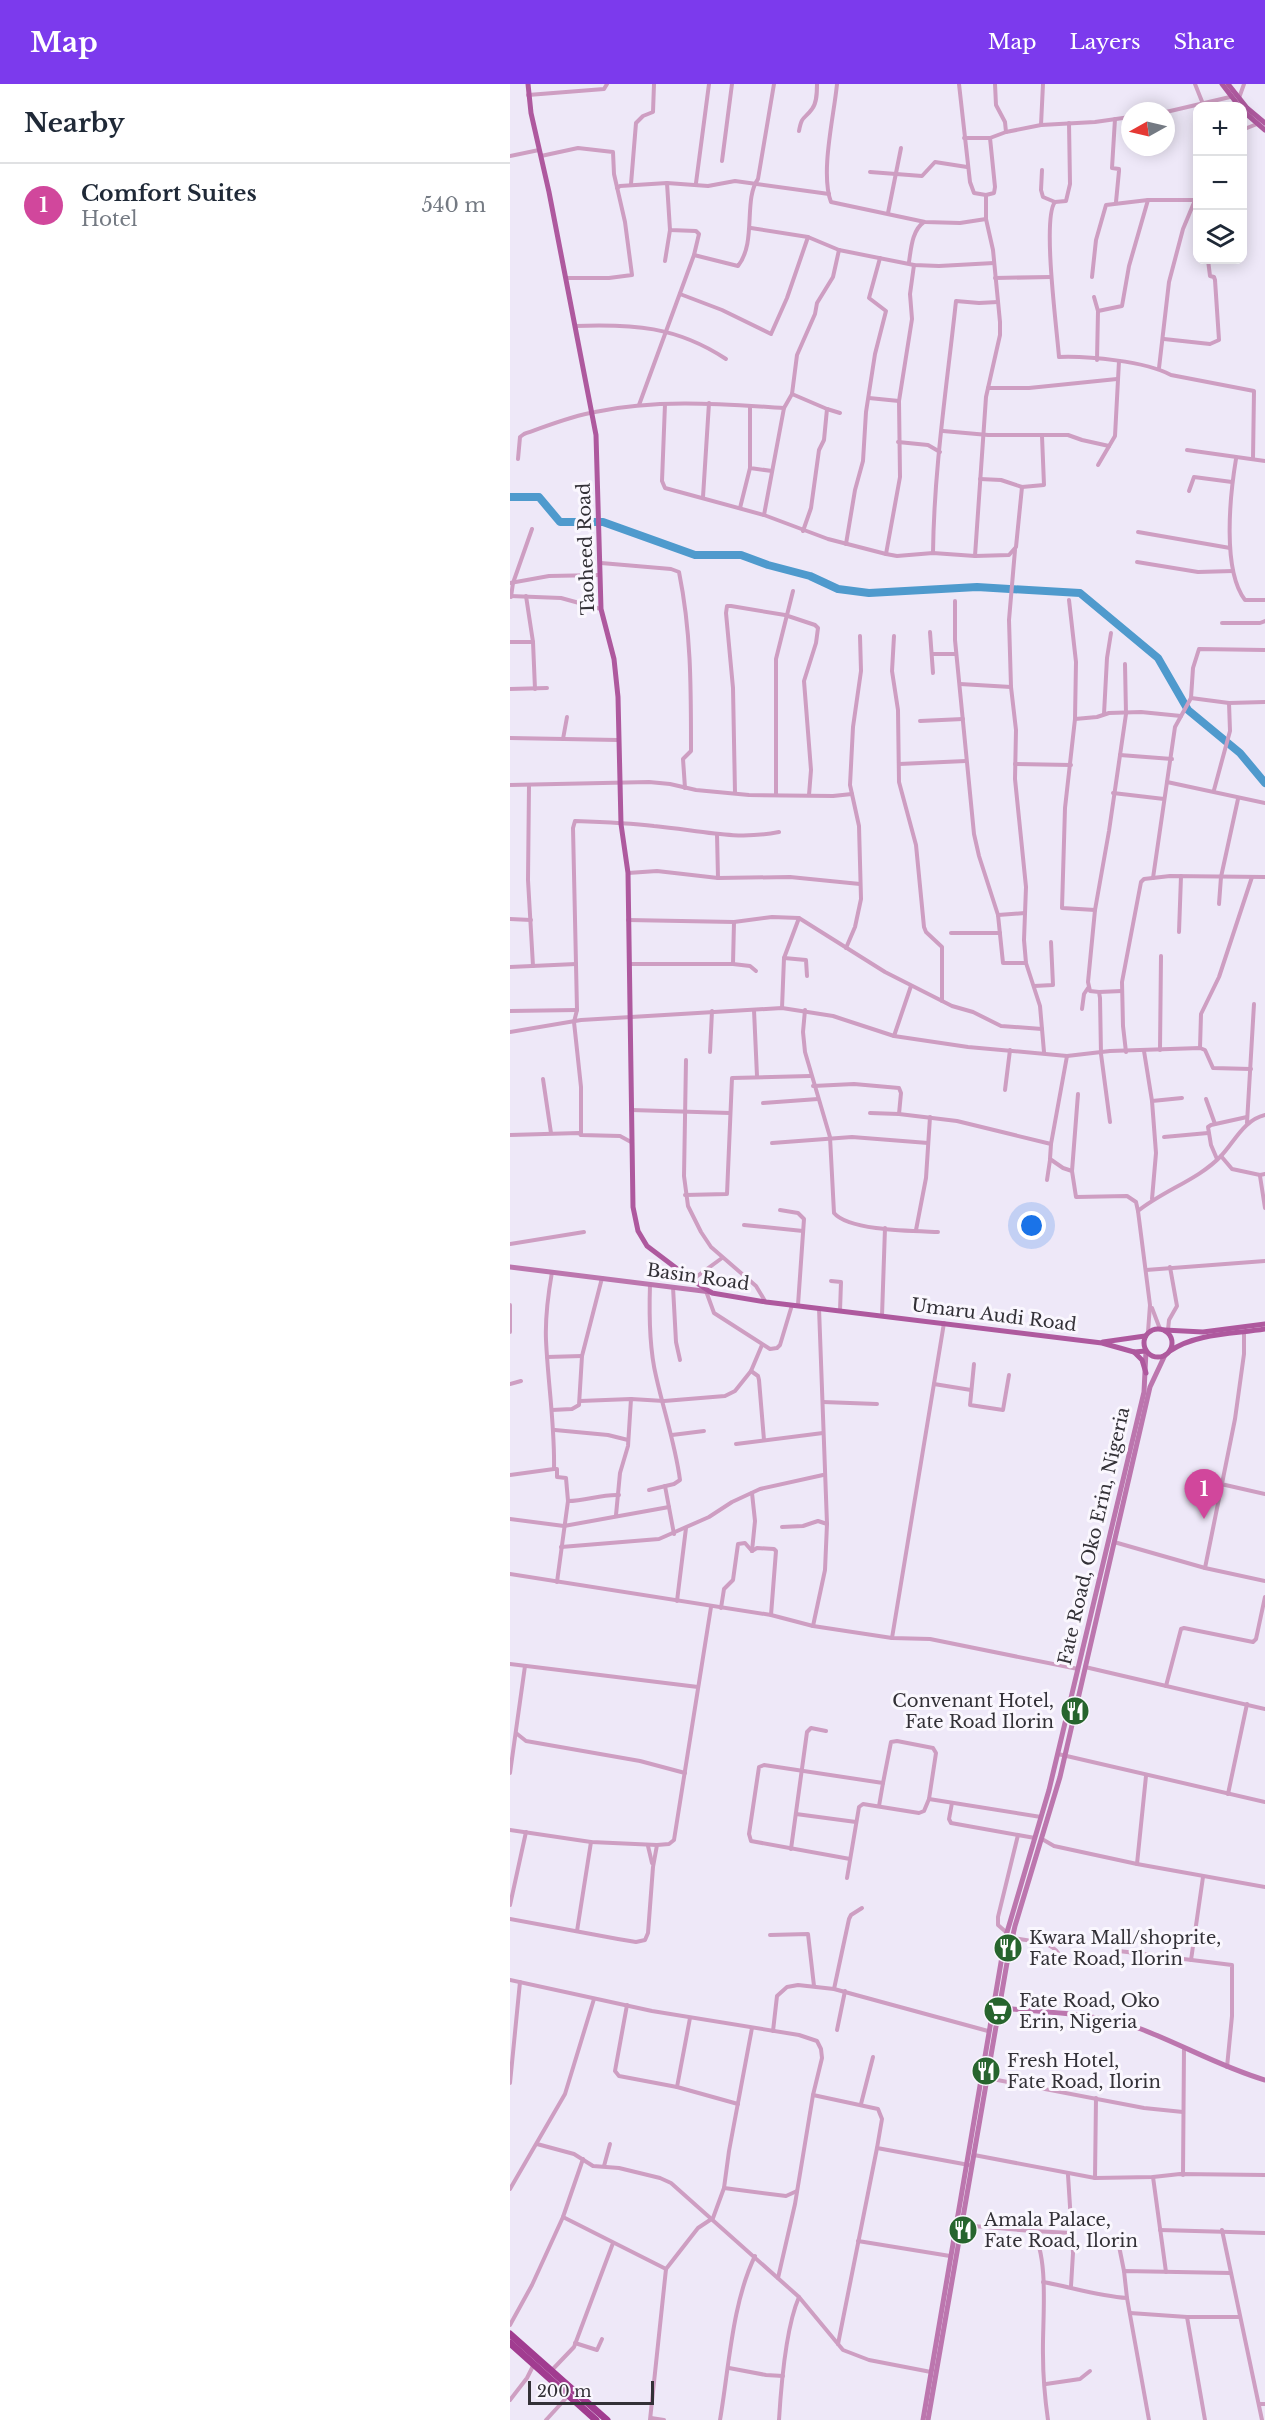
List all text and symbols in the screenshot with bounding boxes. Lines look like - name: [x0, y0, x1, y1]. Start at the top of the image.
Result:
- text: Map: [30, 25, 98, 60]
- text: Map: [988, 29, 1037, 55]
- text: Layers: [1070, 29, 1141, 55]
- text: Share: [1174, 29, 1235, 55]
- north arrow: [1121, 102, 1175, 156]
- map controls: [1193, 102, 1247, 264]
- button: +: [1193, 102, 1247, 156]
- text: Nearby: [24, 107, 125, 139]
- button: −: [1193, 156, 1247, 210]
- text: Comfort Suites: [81, 180, 257, 207]
- text: 1: [39, 193, 48, 217]
- text: 540 m: [421, 193, 486, 217]
- text: Hotel: [81, 207, 138, 231]
- button: layers: [1193, 210, 1247, 264]
- street label: Taoheed Road: [573, 482, 599, 616]
- your location: [1017, 1211, 1046, 1240]
- street label: Basin Road: [645, 1259, 751, 1295]
- street label: Umaru Audi Road: [910, 1294, 1078, 1336]
- street label: Fate Road, Oko Erin, Nigeria: [1054, 1405, 1134, 1667]
- pin: 1: [1184, 1470, 1224, 1519]
- place label: Convenant Hotel, Fate Road Ilorin: [892, 1690, 1054, 1733]
- restaurant icon: Convenant Hotel, Fate Road Ilorin: [1059, 1695, 1091, 1727]
- place label: Kwara Mall/shoprite, Fate Road, Ilorin: [1029, 1927, 1221, 1970]
- restaurant icon: Kwara Mall/shoprite, Fate Road, Ilorin: [992, 1932, 1024, 1964]
- place label: Fate Road, Oko Erin, Nigeria: [1019, 1990, 1160, 2033]
- supermarket icon: Fate Road, Oko Erin, Nigeria: [982, 1995, 1014, 2027]
- place label: Fresh Hotel, Fate Road, Ilorin: [1007, 2050, 1161, 2093]
- restaurant icon: Fresh Hotel, Fate Road, Ilorin: [970, 2055, 1002, 2087]
- place label: Amala Palace, Fate Road, Ilorin: [983, 2209, 1138, 2252]
- restaurant icon: Amala Palace, Fate Road, Ilorin: [947, 2214, 979, 2246]
- scale bar: [528, 2378, 654, 2406]
- text: 200 m: [537, 2381, 591, 2401]

